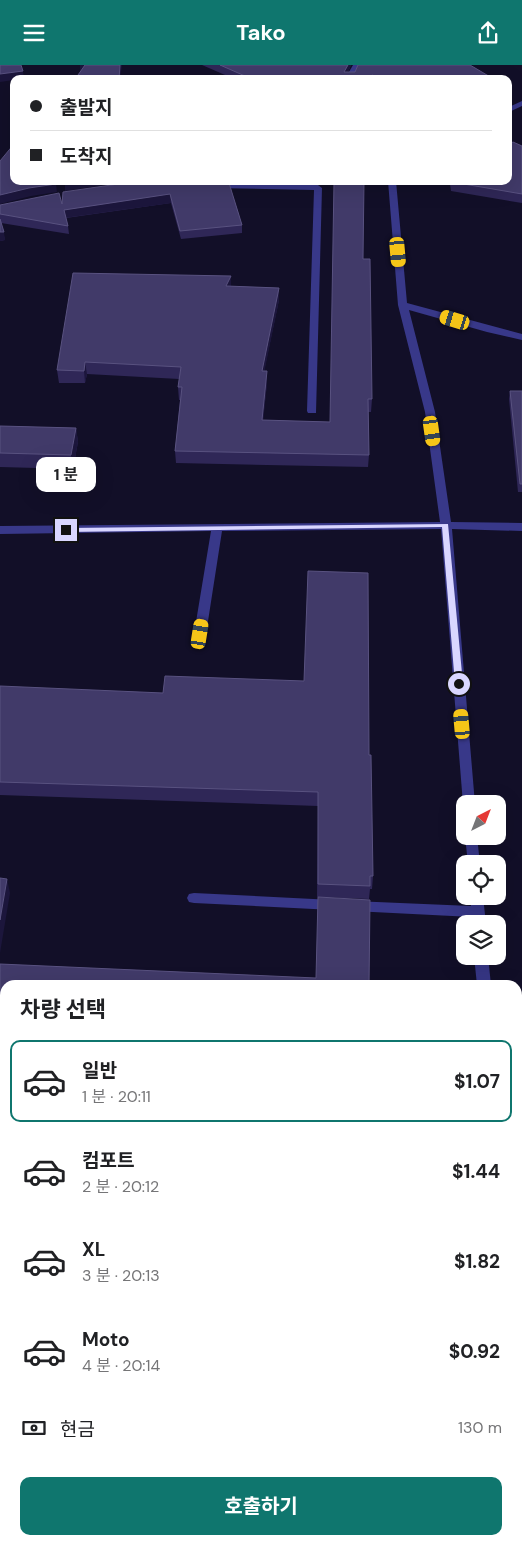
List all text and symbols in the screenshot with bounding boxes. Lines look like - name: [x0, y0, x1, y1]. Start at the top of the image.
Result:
- text: Tako: [236, 18, 286, 47]
- icon: menu: [20, 19, 48, 47]
- icon: share: [474, 19, 502, 47]
- text: 출발지: [60, 95, 112, 120]
- text: 도착지: [60, 144, 112, 169]
- car: [389, 236, 406, 268]
- car: [438, 308, 471, 332]
- car: [422, 415, 441, 447]
- callout: 1 분: [36, 457, 96, 493]
- text: 1 분: [54, 464, 78, 485]
- route end: [55, 519, 77, 541]
- car: [190, 618, 209, 650]
- route start: [448, 673, 470, 695]
- car: [453, 708, 470, 740]
- north arrow: [456, 795, 506, 845]
- map controls: [456, 795, 506, 965]
- button: locate: [456, 855, 506, 905]
- button: layers: [456, 915, 506, 965]
- text: 차량 선택: [20, 995, 106, 1024]
- text: 일반: [82, 1058, 117, 1083]
- icon: car: [22, 1059, 67, 1104]
- text: $1.07: [454, 1069, 500, 1094]
- text: 1 분 · 20:11: [82, 1086, 151, 1107]
- text: 컴포트: [82, 1148, 134, 1173]
- icon: car: [22, 1149, 67, 1194]
- text: $1.44: [452, 1159, 500, 1184]
- text: 2 분 · 20:12: [82, 1176, 159, 1197]
- text: XL: [82, 1237, 105, 1262]
- icon: car: [22, 1239, 67, 1284]
- text: $1.82: [454, 1249, 500, 1274]
- text: 3 분 · 20:13: [82, 1265, 160, 1286]
- text: Moto: [82, 1327, 130, 1352]
- icon: car: [22, 1329, 67, 1374]
- text: $0.92: [449, 1339, 500, 1364]
- text: 4 분 · 20:14: [82, 1355, 160, 1376]
- icon: cash: [20, 1414, 48, 1442]
- text: 현금: [60, 1417, 95, 1442]
- text: 130 m: [458, 1417, 502, 1438]
- button: 호출하기: [20, 1477, 502, 1535]

